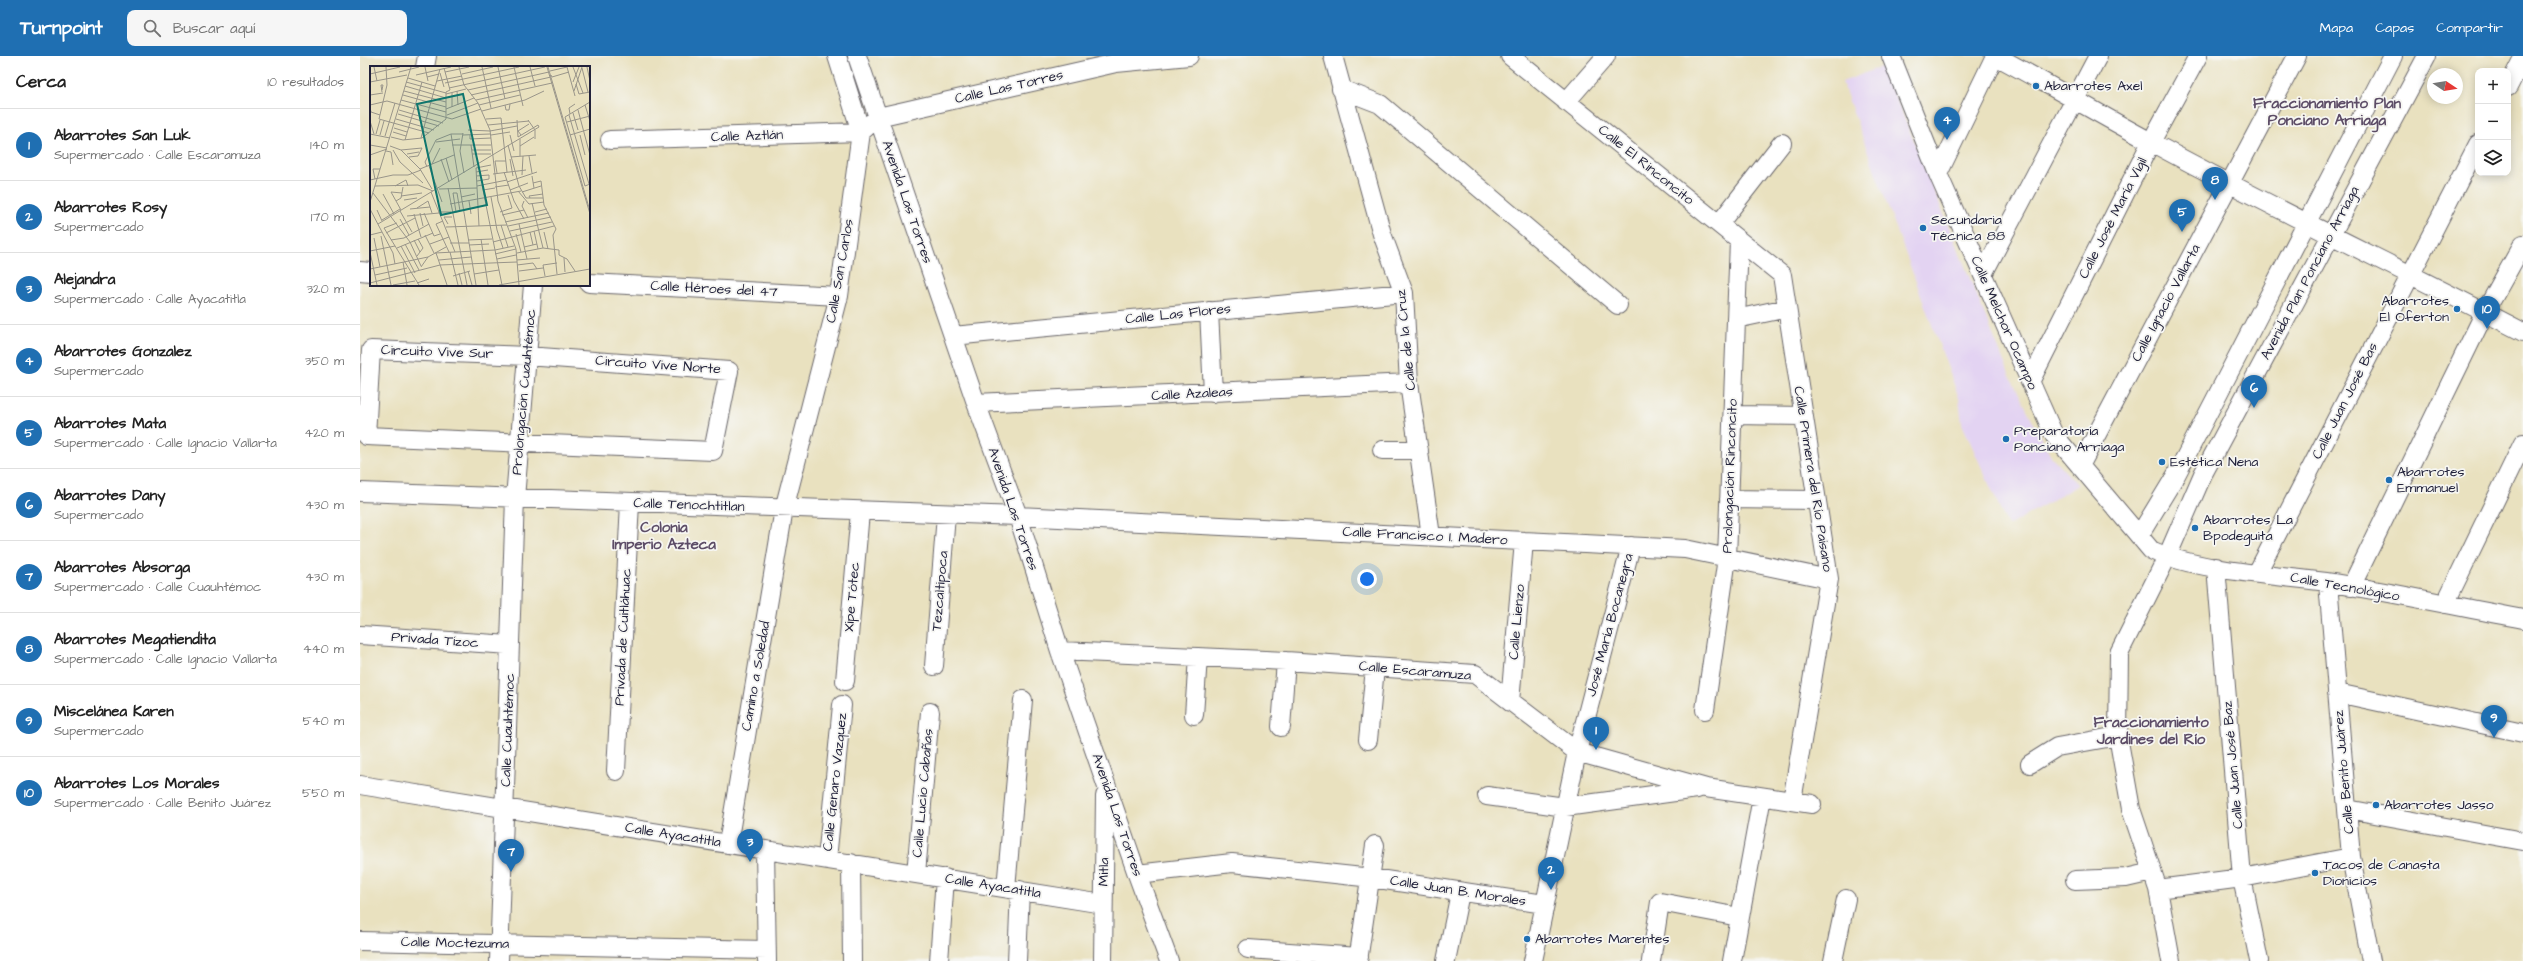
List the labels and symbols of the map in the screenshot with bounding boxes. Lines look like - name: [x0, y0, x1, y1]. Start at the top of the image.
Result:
- street label: Calle Las Torres: [953, 65, 1065, 109]
- inset map: [370, 66, 590, 286]
- north arrow: [2427, 68, 2463, 104]
- place label: Abarrotes Axel: [2044, 76, 2142, 96]
- marker: Abarrotes Axel: [2031, 81, 2041, 91]
- district label: Fraccionamiento Plan Ponciano Arriaga: [2253, 93, 2402, 133]
- pin: 4: [1934, 107, 1960, 140]
- street label: Calle El Rinconcito: [1594, 120, 1698, 210]
- street label: Calle Aztlán: [710, 125, 784, 147]
- street label: Avenida Las Torres: [877, 138, 937, 266]
- street label: Calle José María Vigil: [2074, 154, 2152, 282]
- pin: 8: [2202, 167, 2228, 200]
- street label: Avenida Plan Ponciano Arriaga: [2256, 183, 2364, 363]
- pin: 5: [2169, 199, 2195, 232]
- place label: Secundaria Técnica 88: [1931, 210, 2005, 246]
- street label: Calle San Carlos: [821, 217, 859, 325]
- marker: Secundaria Técnica 88: [1918, 223, 1928, 233]
- street label: Calle Ignacio Vallarta: [2127, 241, 2205, 365]
- street label: Calle Melchor Ocampo: [1965, 253, 2043, 393]
- street label: Calle Héroes del 47: [650, 276, 778, 302]
- street label: Calle de la Cruz: [1391, 288, 1421, 392]
- place label: Abarrotes El Oferton: [2379, 291, 2449, 327]
- pin: 10: [2474, 296, 2500, 329]
- street label: Calle Las Flores: [1124, 299, 1232, 329]
- marker: Abarrotes El Oferton: [2452, 304, 2462, 314]
- street label: Prolongación Cuauhtémoc: [507, 308, 541, 476]
- street label: Calle Juan José Bas: [2307, 339, 2383, 463]
- street label: Circuito Vive Sur: [381, 340, 494, 364]
- street label: Circuito Vive Norte: [594, 351, 722, 379]
- pin: 6: [2241, 375, 2267, 408]
- street label: Calle Azaleas: [1151, 382, 1233, 406]
- street label: Calle Primera del Río Paisano: [1788, 385, 1838, 573]
- street label: Prolongación Rinconcito: [1717, 398, 1743, 554]
- place label: Preparatoría Ponciano Arriaga: [2014, 421, 2124, 457]
- marker: Preparatoría Ponciano Arriaga: [2001, 434, 2011, 444]
- street label: Avenida Las Torres: [983, 445, 1043, 573]
- place label: Estética Nena: [2170, 452, 2258, 472]
- marker: Estética Nena: [2157, 457, 2167, 467]
- place label: Abarrotes Emmanuel: [2397, 462, 2465, 498]
- marker: Abarrotes Emmanuel: [2384, 475, 2394, 485]
- street label: Calle Tenochtitlan: [633, 493, 745, 517]
- place label: Abarrotes La Bpodeguita: [2203, 510, 2293, 546]
- district label: Colonia Imperio Azteca: [612, 517, 716, 555]
- street label: Calle Francisco I. Madero: [1342, 522, 1508, 550]
- marker: Abarrotes La Bpodeguita: [2190, 523, 2200, 533]
- street label: Tezcaltipoca: [927, 550, 953, 632]
- street label: José María Bocanegra: [1581, 551, 1639, 699]
- street label: Xipe Tótec: [839, 561, 865, 633]
- street label: Privada de Cuitláhuac: [609, 568, 637, 706]
- street label: Calle Tecnológico: [2289, 568, 2401, 606]
- your location: [1357, 569, 1377, 589]
- street label: Calle Lienzo: [1504, 583, 1530, 661]
- street label: Camino a Soledad: [736, 619, 776, 733]
- street label: Privada Tízoc: [391, 627, 480, 653]
- street label: Calle Escaramuza: [1358, 656, 1472, 686]
- street label: Calle Cuauhtémoc: [496, 673, 520, 787]
- street label: Calle Juan José Baz: [2217, 700, 2249, 830]
- pin: 9: [2481, 705, 2507, 738]
- street label: Calle Benito Juárez: [2329, 709, 2359, 835]
- street label: Calle Genaro Vazquez: [818, 712, 852, 852]
- district label: Fraccionamiento Jardines del Río: [2093, 712, 2209, 750]
- pin: 1: [1583, 717, 1609, 750]
- street label: Calle Lucio Cabañas: [907, 728, 939, 858]
- street label: Avenida Las Torres: [1087, 751, 1147, 879]
- place label: Abarrotes Jasso: [2384, 795, 2494, 815]
- marker: Abarrotes Jasso: [2371, 800, 2381, 810]
- street label: Calle Ayacatitla: [623, 818, 723, 852]
- pin: 3: [737, 829, 763, 862]
- pin: 7: [498, 839, 524, 872]
- place label: Tacos de Canasta Dionicios: [2323, 855, 2440, 891]
- street label: Mitla: [1094, 857, 1114, 887]
- pin: 2: [1538, 857, 1564, 890]
- marker: Tacos de Canasta Dionicios: [2310, 868, 2320, 878]
- street label: Calle Ayacatitla: [943, 869, 1043, 903]
- street label: Calle Juan B. Morales: [1389, 870, 1527, 912]
- place label: Abarrotes Marentes: [1535, 929, 1669, 949]
- street label: Calle Moctezuma: [401, 932, 509, 954]
- marker: Abarrotes Marentes: [1522, 934, 1532, 944]

